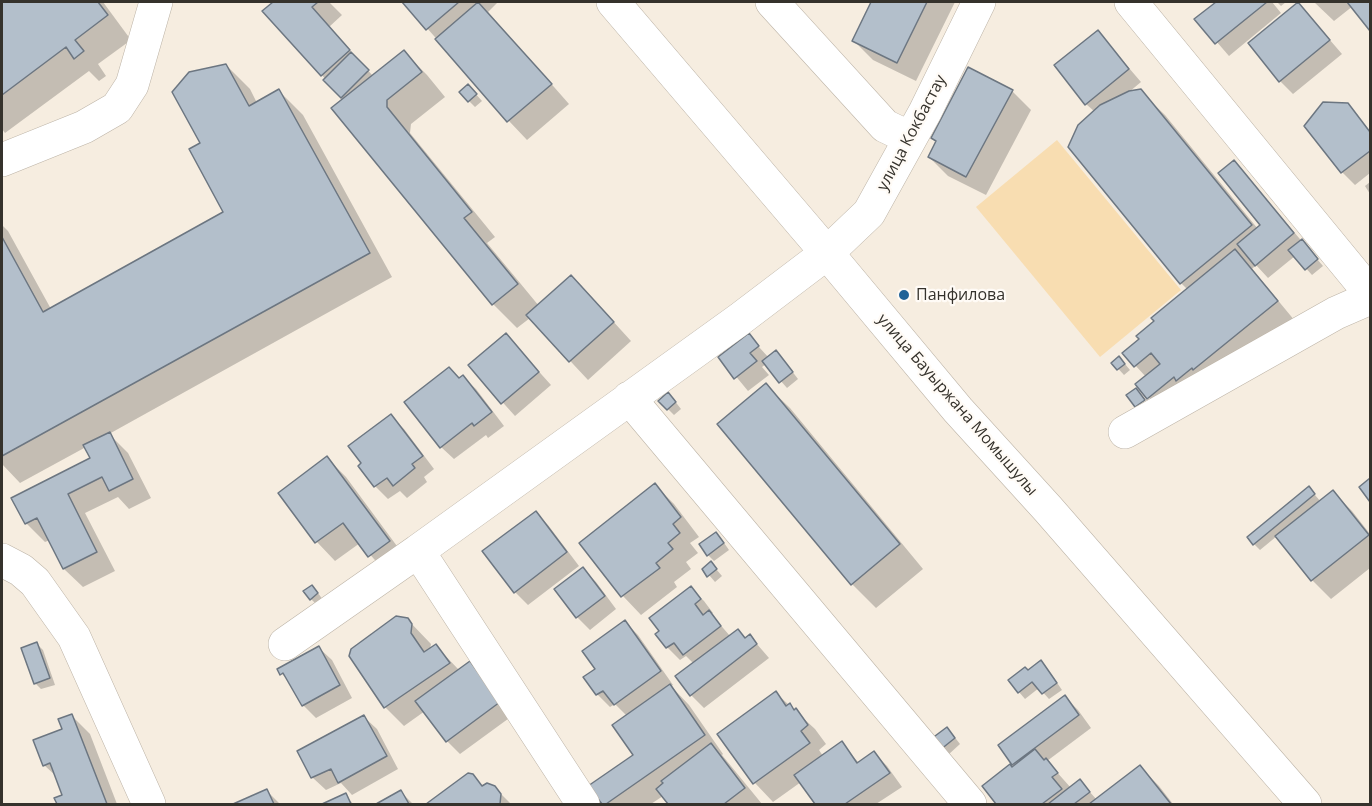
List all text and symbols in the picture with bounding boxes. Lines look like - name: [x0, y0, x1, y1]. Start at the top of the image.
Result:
- street label: улица Кокбастау: [873, 72, 951, 194]
- place label: Панфилова: [916, 285, 1005, 305]
- marker: Панфилова: [897, 288, 911, 302]
- street label: улица Бауыржана Момышулы: [873, 310, 1041, 500]

